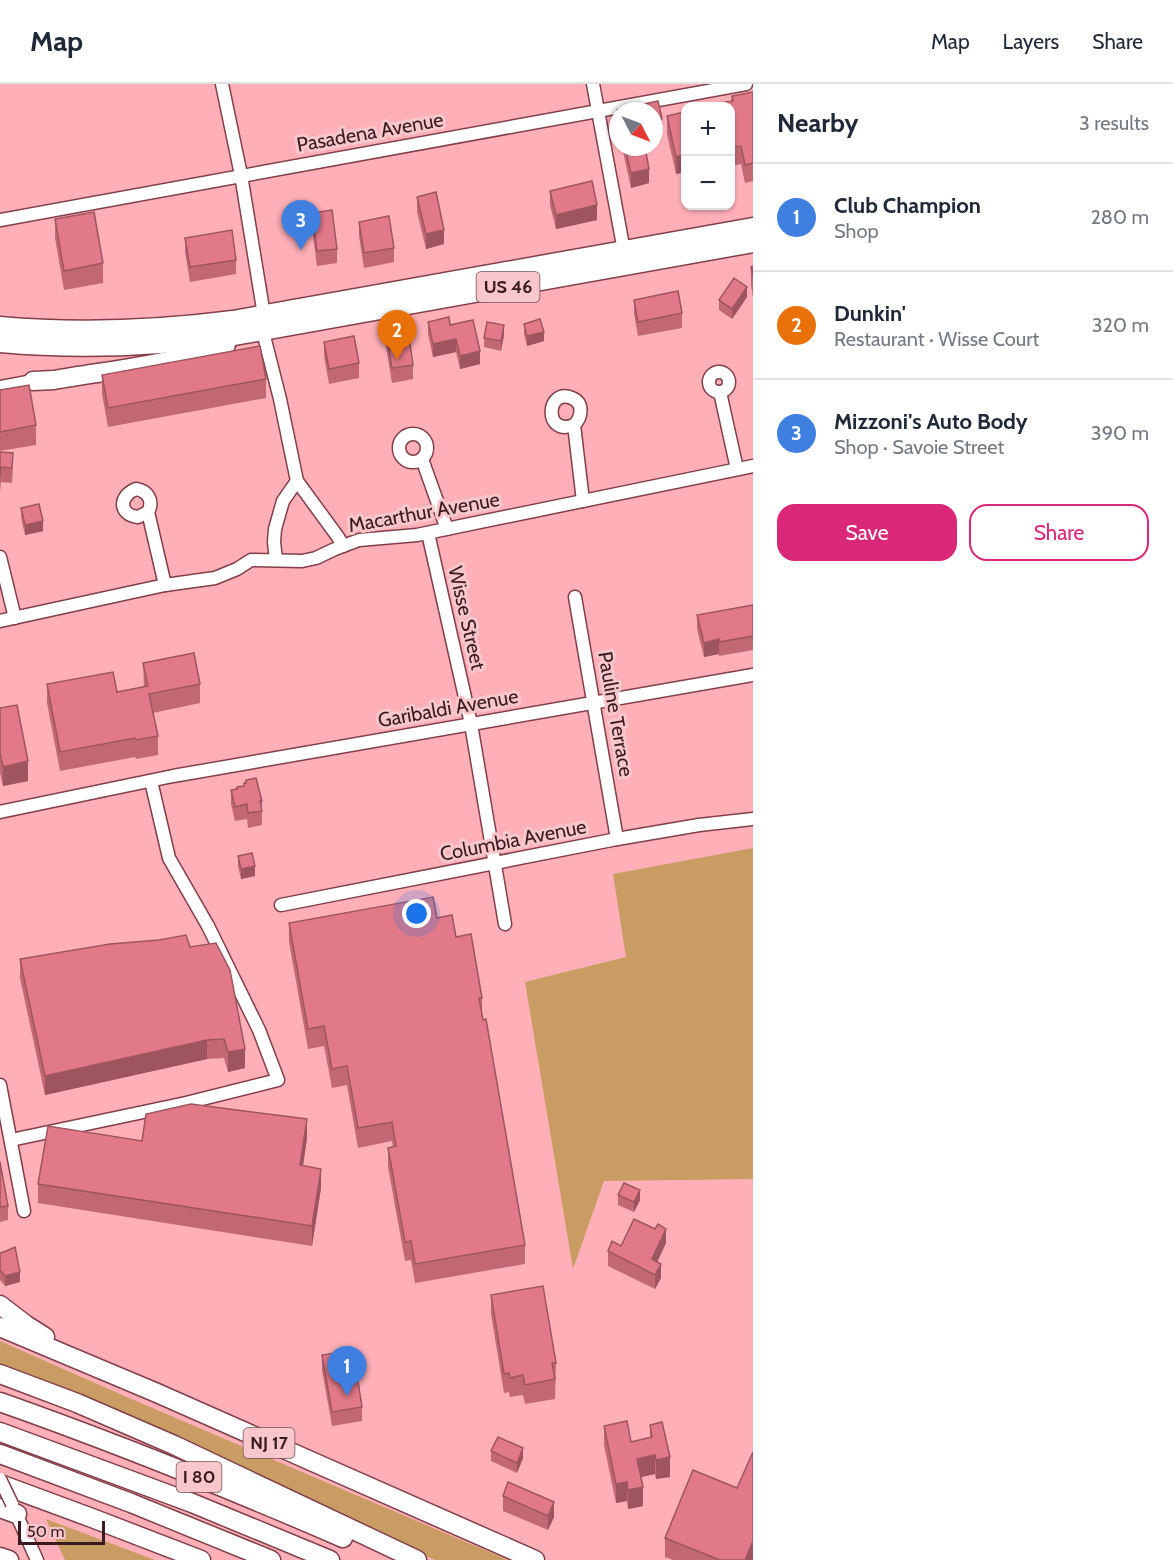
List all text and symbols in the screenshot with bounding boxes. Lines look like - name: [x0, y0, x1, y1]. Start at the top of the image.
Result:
- text: Map: [30, 24, 83, 58]
- text: Map: [931, 29, 970, 54]
- text: Layers: [1003, 29, 1059, 54]
- text: Share: [1092, 29, 1143, 54]
- north arrow: [609, 102, 663, 156]
- map controls: [681, 102, 735, 210]
- button: +: [681, 102, 735, 156]
- street label: Pasadena Avenue: [295, 107, 445, 157]
- text: Nearby: [777, 107, 858, 139]
- text: 3 results: [1079, 111, 1149, 135]
- button: −: [681, 156, 735, 210]
- text: Club Champion: [834, 192, 981, 219]
- pin: 3: [282, 200, 320, 250]
- text: 1: [793, 205, 800, 229]
- text: 280 m: [1090, 205, 1149, 229]
- text: Shop: [834, 219, 879, 243]
- road number: US 46: [476, 272, 540, 302]
- text: Dunkin': [834, 300, 906, 327]
- pin: 2: [378, 310, 416, 360]
- text: 2: [791, 313, 802, 337]
- text: 320 m: [1092, 313, 1149, 337]
- text: Restaurant · Wisse Court: [834, 327, 1039, 351]
- text: Mizzoni's Auto Body: [834, 408, 1028, 435]
- text: 3: [791, 421, 802, 445]
- text: 390 m: [1091, 421, 1149, 445]
- text: Shop · Savoie Street: [834, 435, 1004, 459]
- street label: Macarthur Avenue: [347, 487, 501, 537]
- button: Save: [777, 504, 957, 561]
- button: Share: [969, 504, 1149, 561]
- street label: Wisse Street: [443, 564, 491, 672]
- street label: Pauline Terrace: [593, 650, 639, 778]
- street label: Garibaldi Avenue: [376, 684, 520, 732]
- street label: Columbia Avenue: [438, 814, 588, 866]
- your location: [402, 899, 431, 928]
- pin: 1: [328, 1346, 366, 1396]
- road number: NJ 17: [244, 1428, 294, 1458]
- road number: I 80: [176, 1462, 222, 1492]
- scale bar: [18, 1518, 105, 1546]
- text: 50 m: [27, 1522, 64, 1541]

